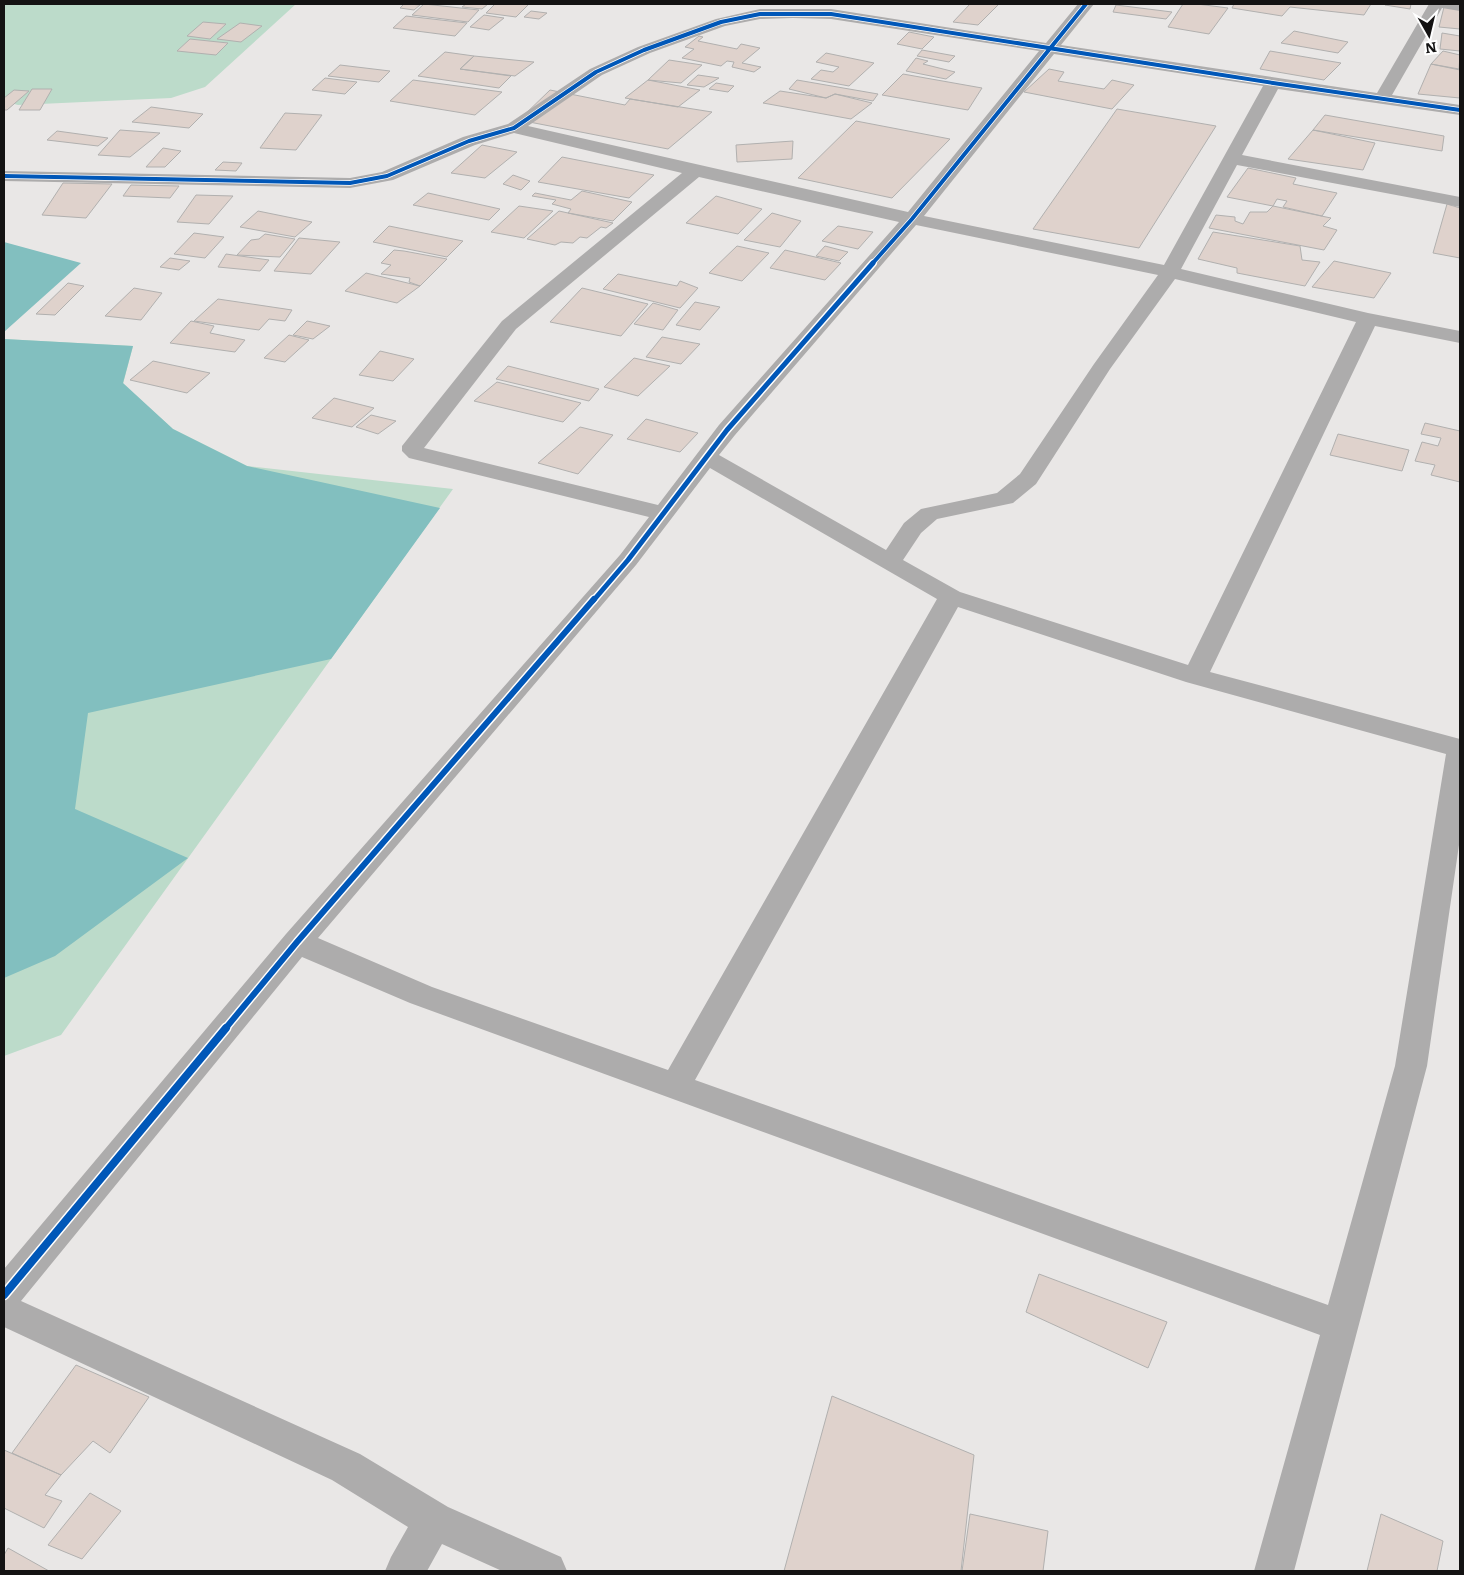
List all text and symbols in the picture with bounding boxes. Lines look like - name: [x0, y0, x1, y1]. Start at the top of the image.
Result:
- north arrow: [1404, 10, 1454, 60]
- text: N: [1423, 38, 1438, 60]

